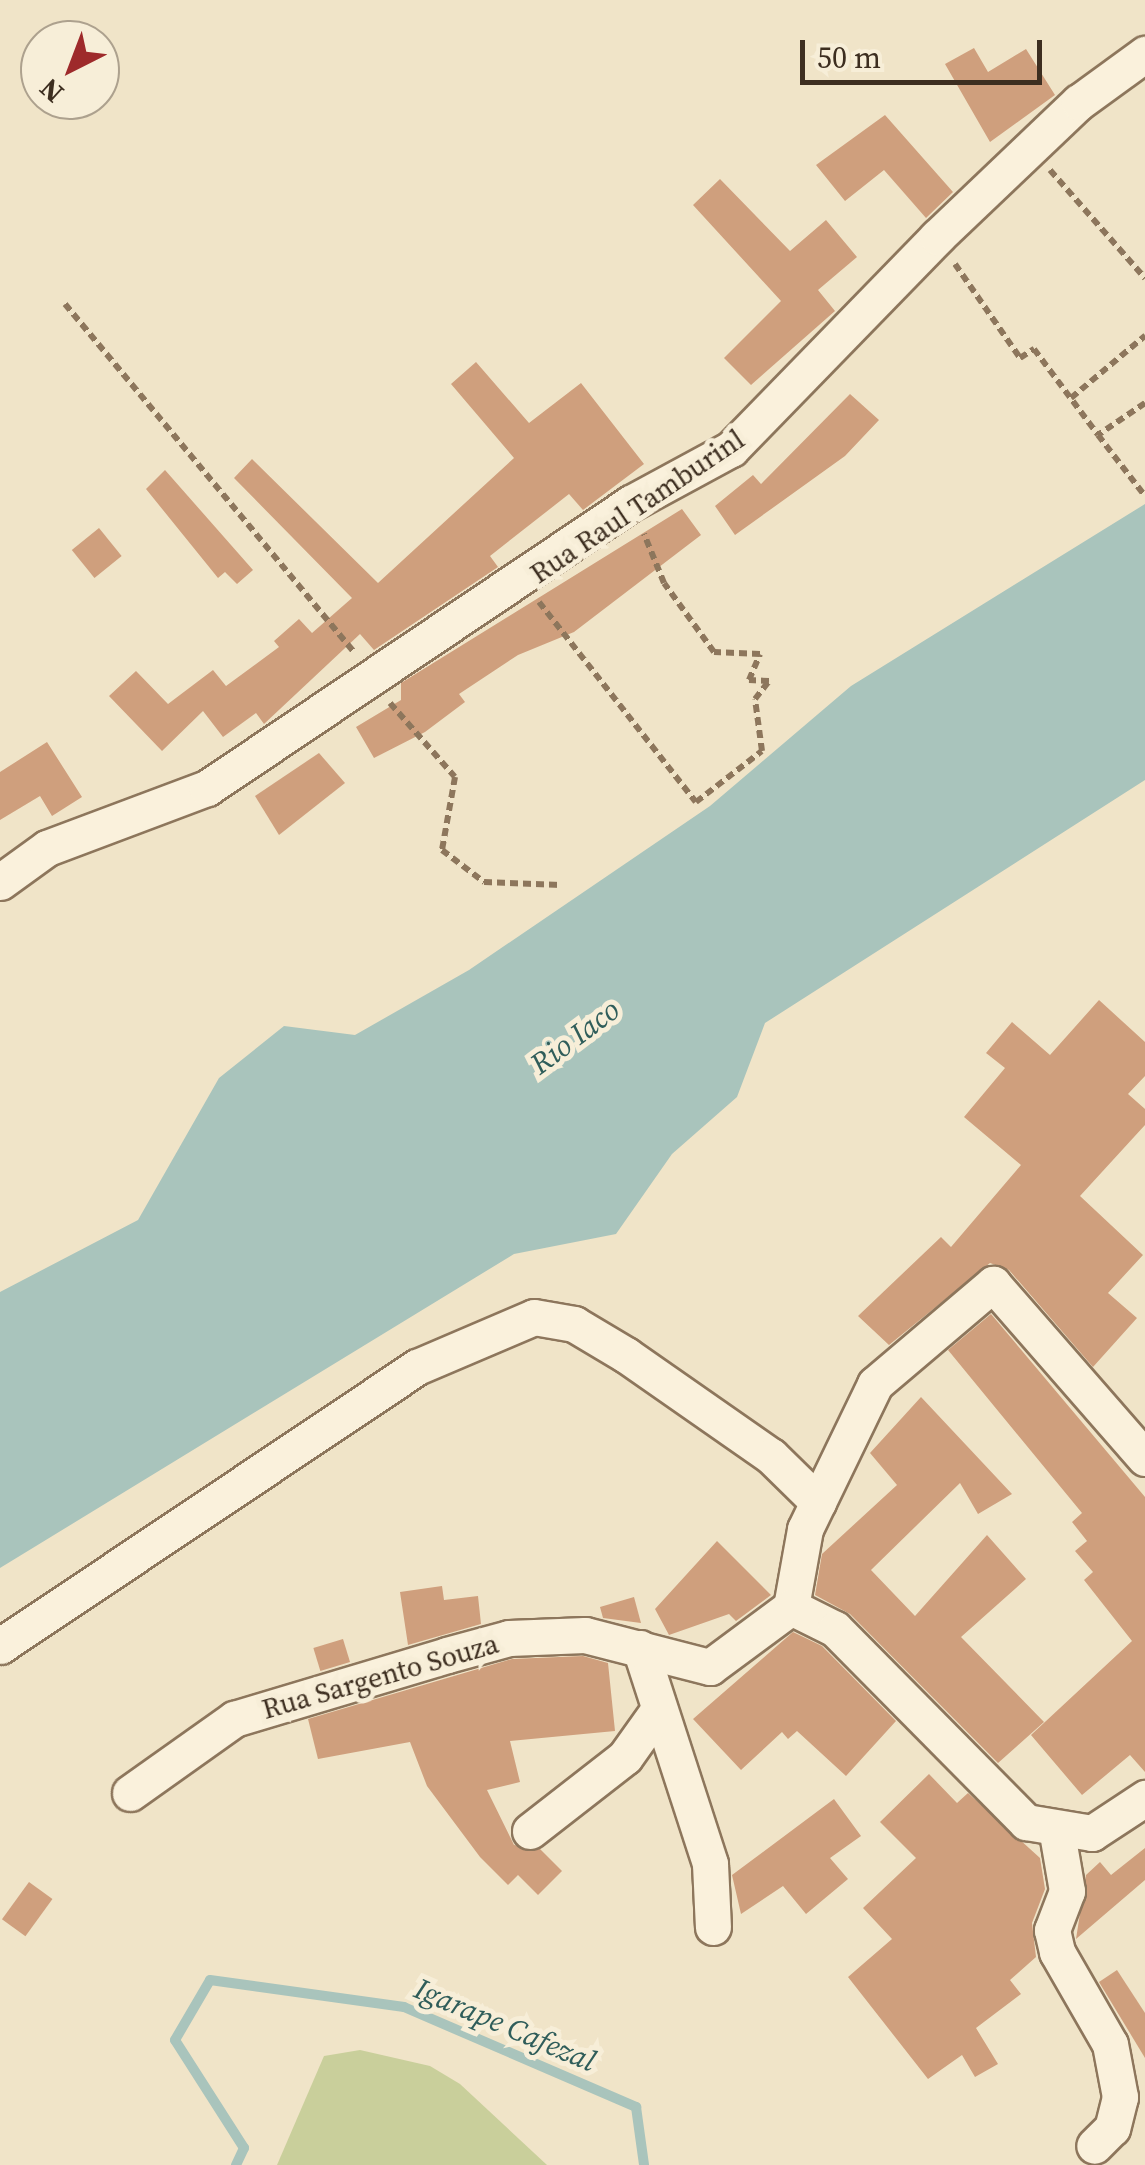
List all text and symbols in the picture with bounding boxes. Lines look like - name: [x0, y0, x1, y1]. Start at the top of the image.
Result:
- north arrow: [20, 20, 120, 120]
- scale bar: [805, 20, 1048, 82]
- text: 50 m: [817, 37, 881, 78]
- text: N: [31, 70, 72, 112]
- street label: Rua Raul Tamburinl: [523, 422, 751, 590]
- water label: Rio Iaco: [523, 992, 627, 1082]
- street label: Rua Sargento Souza: [258, 1626, 502, 1726]
- water label: Igarape Cafezal: [409, 1971, 601, 2079]

